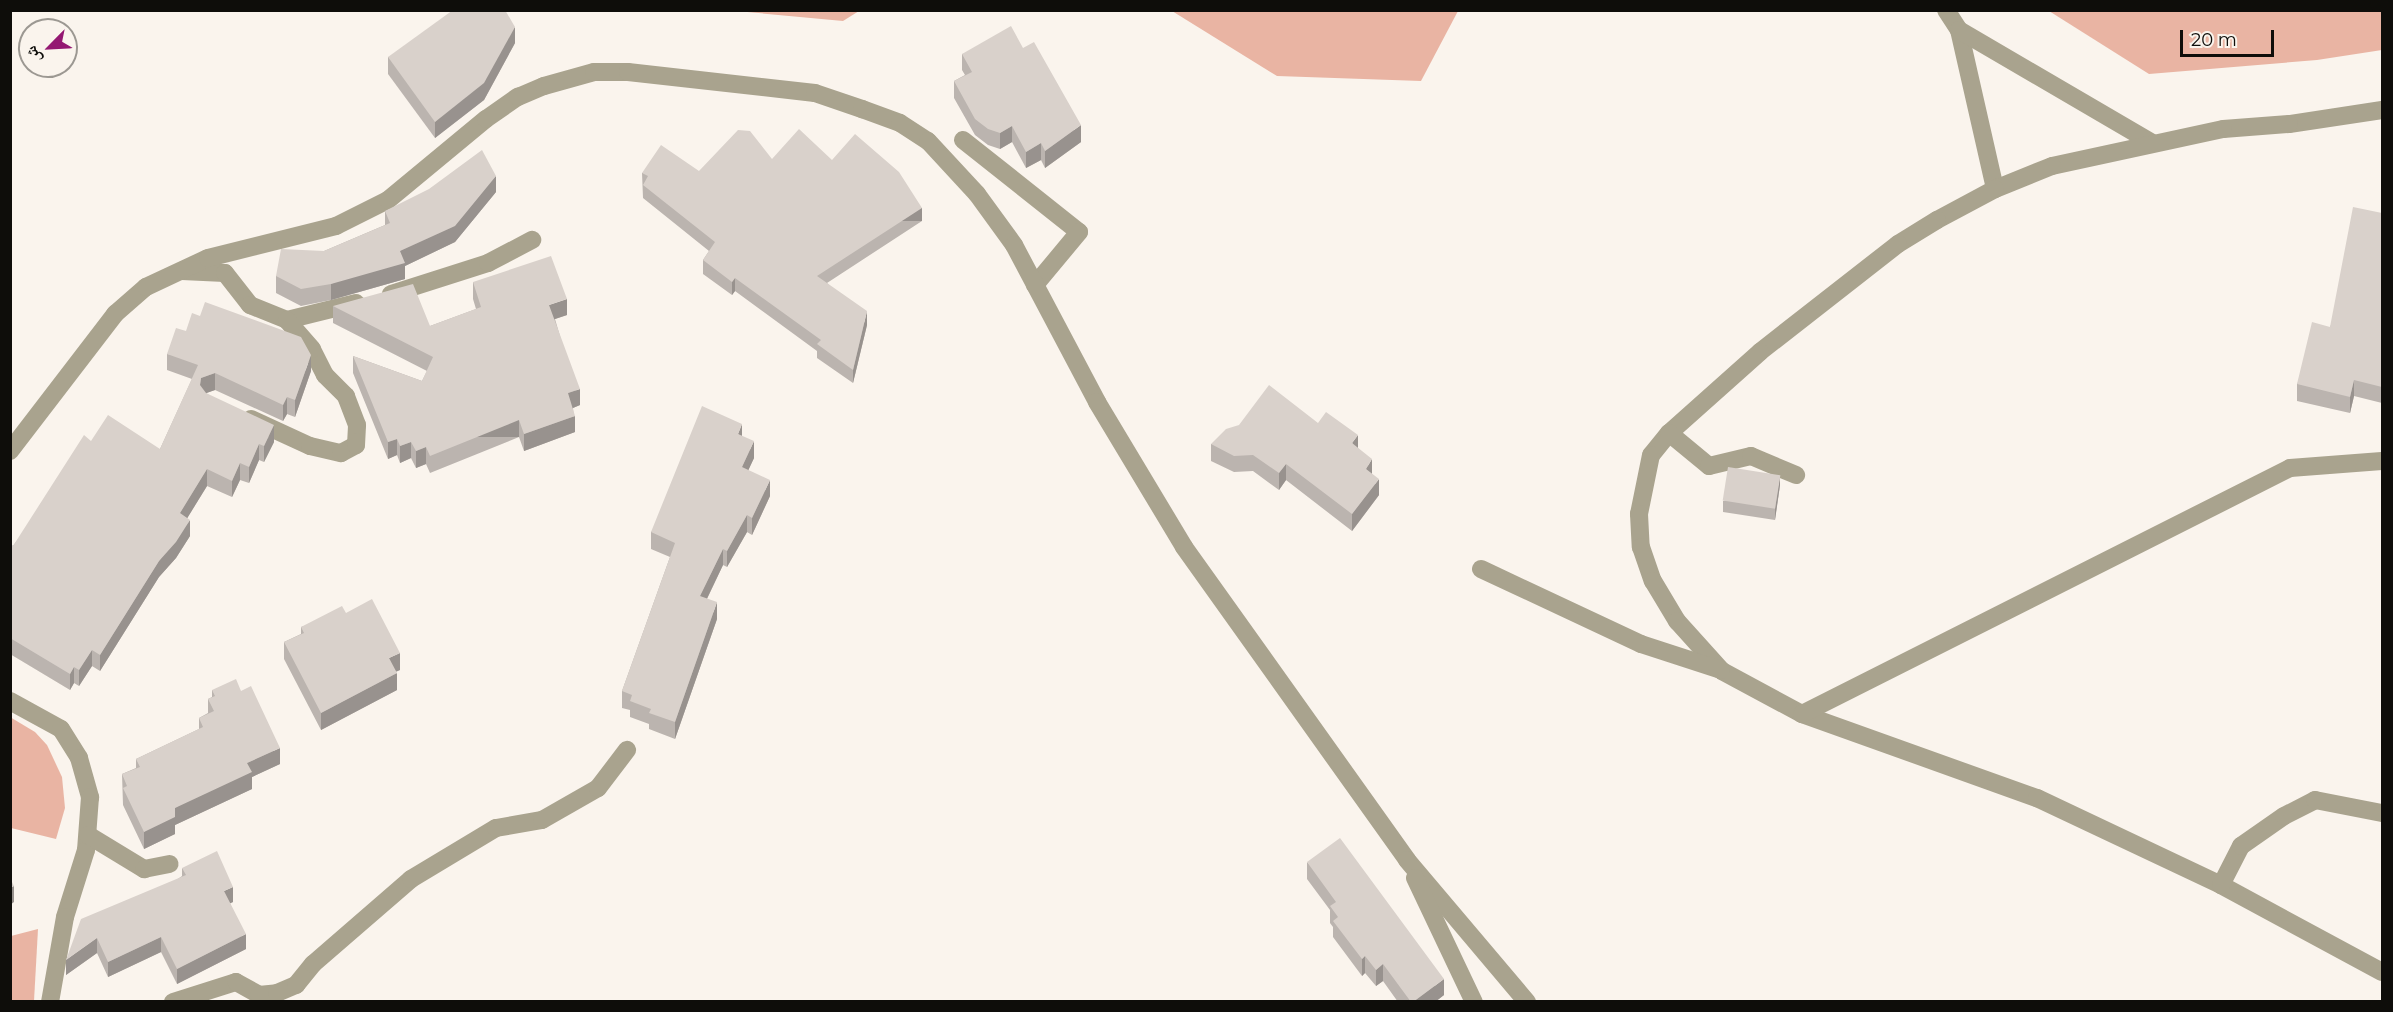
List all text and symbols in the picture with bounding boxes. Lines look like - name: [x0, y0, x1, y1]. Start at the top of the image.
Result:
- north arrow: [18, 18, 78, 78]
- scale bar: [2183, 18, 2278, 56]
- text: 20 m: [2191, 29, 2237, 51]
- text: ش: [21, 43, 45, 66]

